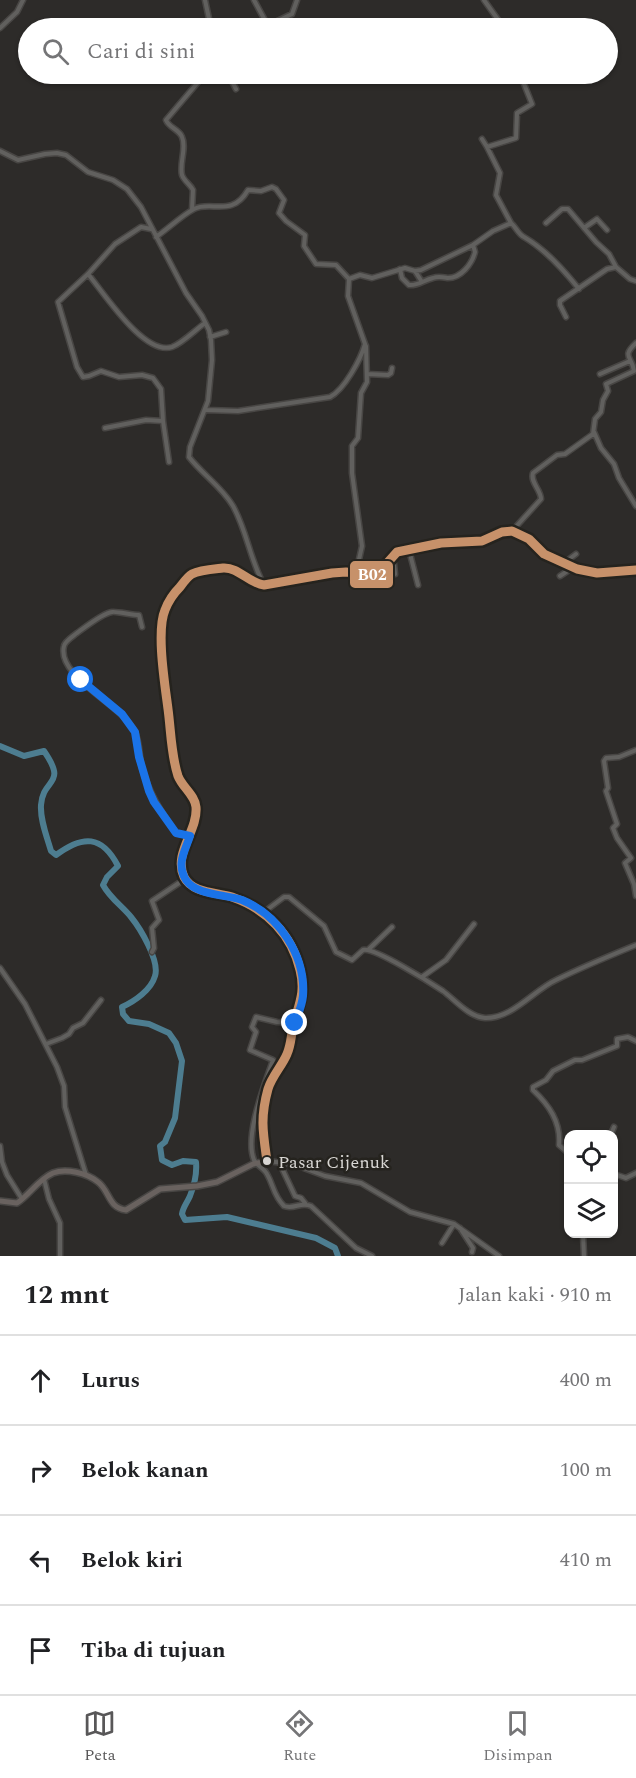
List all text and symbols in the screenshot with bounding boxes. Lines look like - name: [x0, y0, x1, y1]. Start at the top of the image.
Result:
- search box: [18, 18, 618, 84]
- icon: search: [39, 35, 72, 68]
- text: Cari di sini: [87, 35, 196, 68]
- line badge: B02: [349, 560, 394, 589]
- text: B02: [357, 563, 387, 587]
- route start: [67, 666, 93, 692]
- route end: [281, 1009, 307, 1035]
- map controls: [564, 1130, 618, 1238]
- button: locate: [564, 1130, 618, 1184]
- place label: Pasar Cijenuk: [278, 1149, 390, 1176]
- marker: Pasar Cijenuk: [261, 1155, 273, 1167]
- button: layers: [564, 1184, 618, 1238]
- text: 12 mnt: [24, 1275, 109, 1315]
- text: Jalan kaki · 910 m: [458, 1280, 612, 1310]
- icon: ahead: [24, 1364, 57, 1397]
- text: Lurus: [81, 1364, 140, 1397]
- text: 400 m: [560, 1365, 612, 1395]
- icon: right: [24, 1454, 57, 1487]
- text: Belok kanan: [81, 1454, 209, 1487]
- text: 100 m: [560, 1455, 612, 1485]
- icon: left: [24, 1544, 57, 1577]
- text: Belok kiri: [81, 1544, 183, 1577]
- text: 410 m: [560, 1545, 612, 1575]
- icon: arrive: [24, 1634, 57, 1667]
- text: Tiba di tujuan: [81, 1634, 226, 1667]
- tab: Peta: [83, 1707, 116, 1767]
- tab: Rute: [283, 1707, 316, 1767]
- tab: Disimpan: [483, 1707, 553, 1767]

